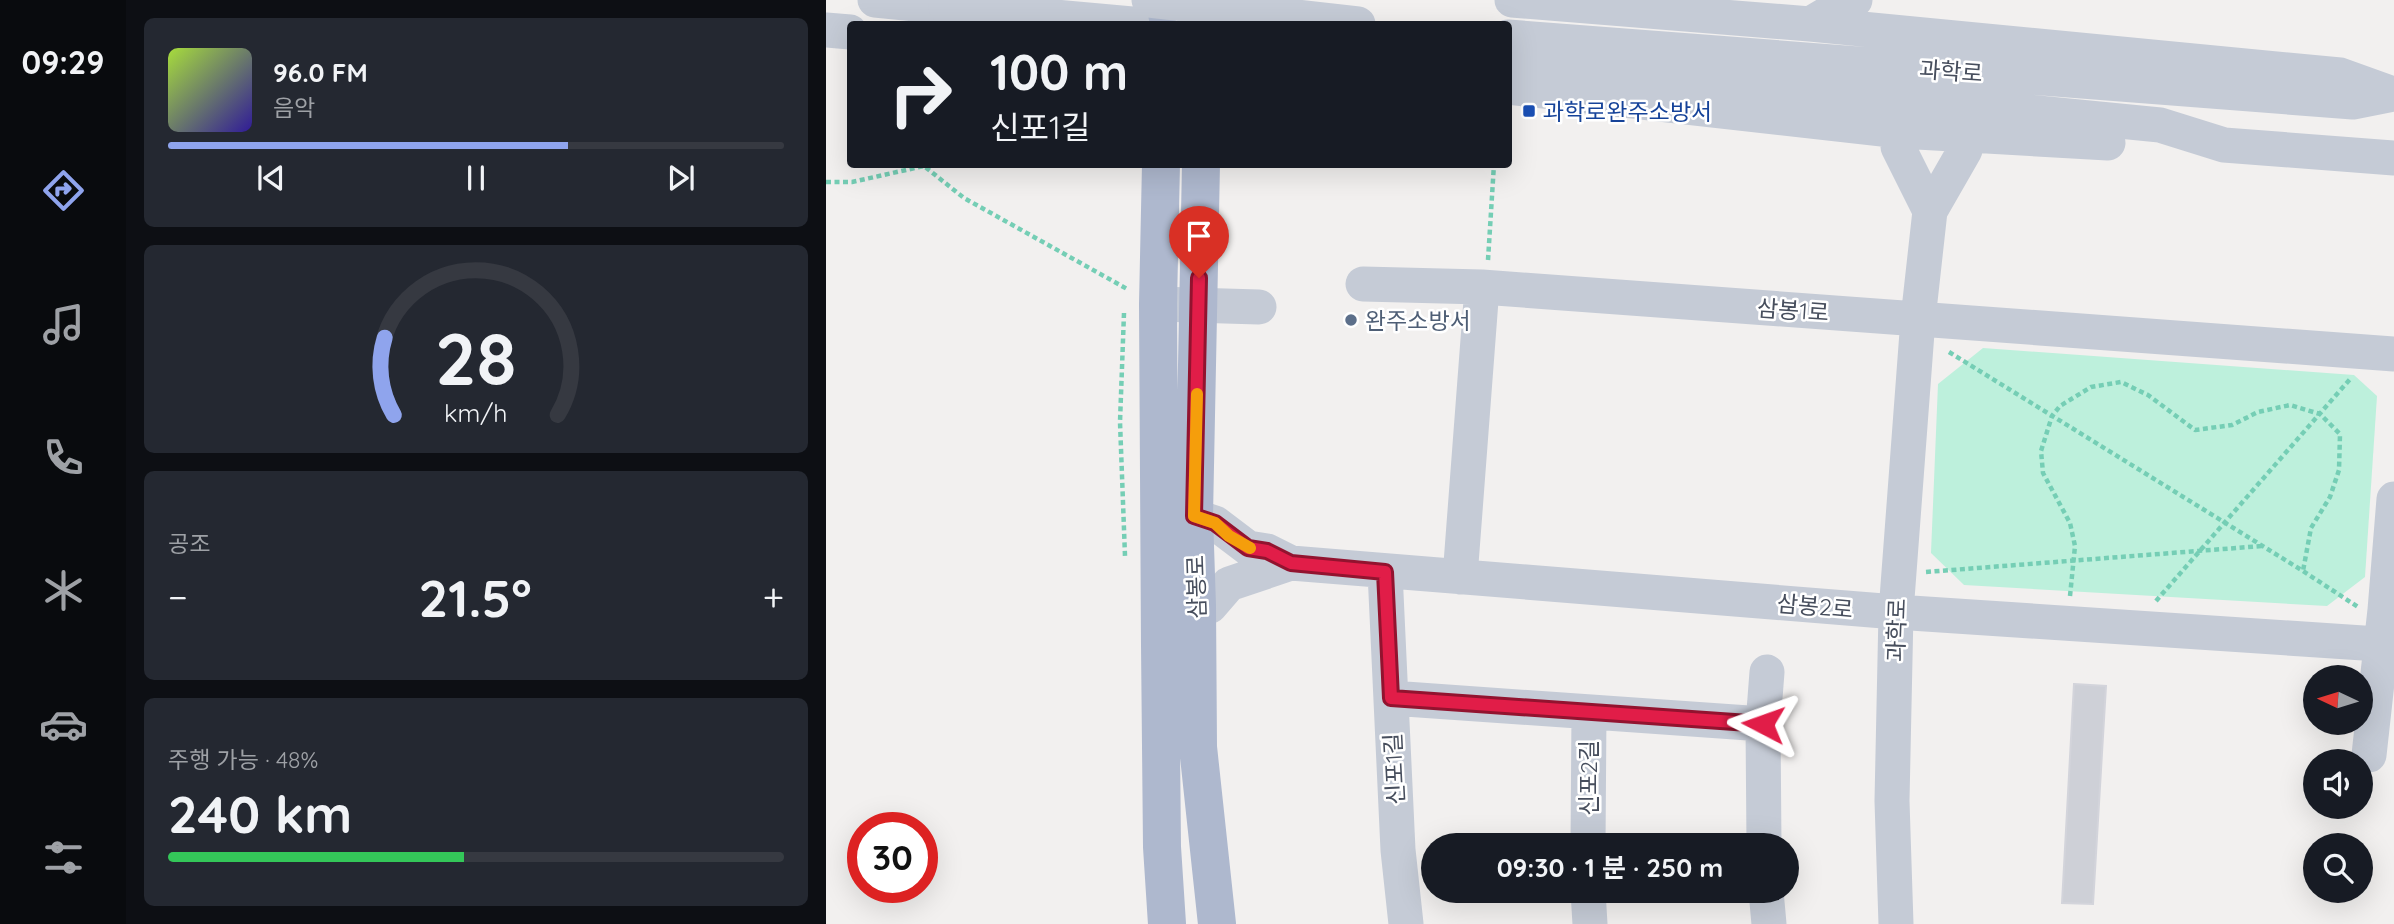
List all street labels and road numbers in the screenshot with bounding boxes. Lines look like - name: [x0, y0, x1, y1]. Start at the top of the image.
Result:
- street label: 과학로: [1918, 54, 1984, 88]
- street label: 삼봉1로: [1756, 293, 1830, 327]
- street label: 삼봉로: [1180, 555, 1212, 619]
- street label: 삼봉2로: [1776, 588, 1854, 624]
- street label: 과학로: [1880, 598, 1912, 662]
- street label: 신포1길: [1378, 732, 1410, 806]
- street label: 신포2길: [1574, 740, 1603, 816]

